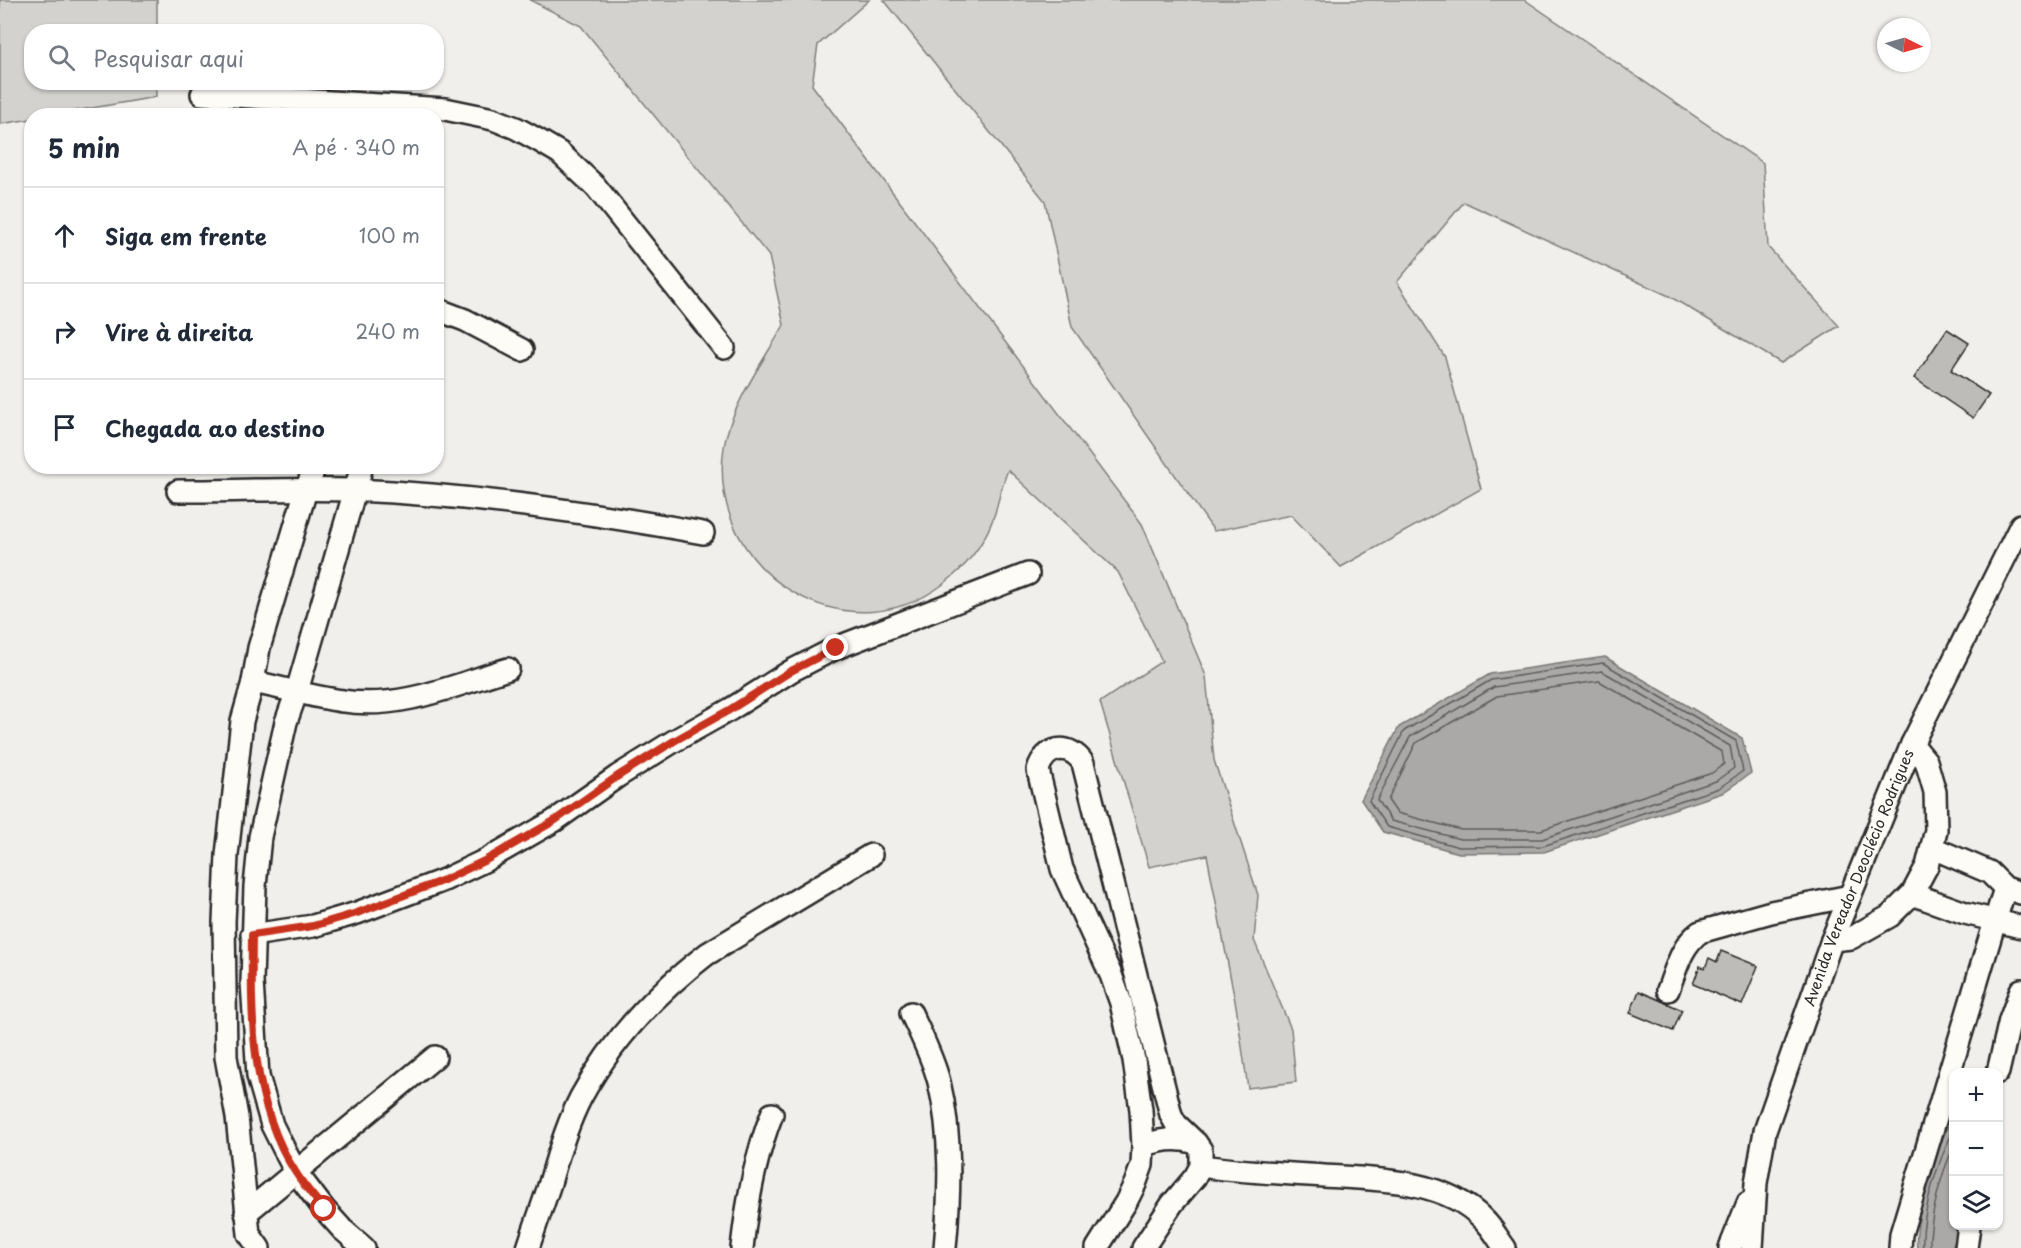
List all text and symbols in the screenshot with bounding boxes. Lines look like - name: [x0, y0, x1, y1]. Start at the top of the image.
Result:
- north arrow: [1877, 18, 1931, 72]
- search box: [24, 24, 444, 90]
- icon: search: [45, 41, 78, 74]
- text: Pesquisar aqui: [93, 41, 244, 74]
- text: 5 min: [48, 128, 120, 167]
- text: A pé · 340 m: [292, 132, 420, 162]
- icon: ahead: [48, 219, 81, 252]
- text: Siga em frente: [105, 219, 267, 252]
- text: 100 m: [359, 220, 420, 250]
- icon: right: [48, 315, 81, 348]
- text: Vire à direita: [105, 315, 253, 348]
- text: 240 m: [355, 316, 420, 346]
- icon: arrive: [48, 411, 81, 444]
- text: Chegada ao destino: [105, 411, 325, 444]
- route end: [822, 634, 848, 660]
- street label: Avenida Vereador Deoclécio Rodrigues: [1797, 745, 1919, 1009]
- map controls: [1949, 1068, 2003, 1230]
- button: +: [1949, 1068, 2003, 1122]
- button: −: [1949, 1122, 2003, 1176]
- button: layers: [1949, 1176, 2003, 1230]
- route start: [310, 1195, 336, 1221]

